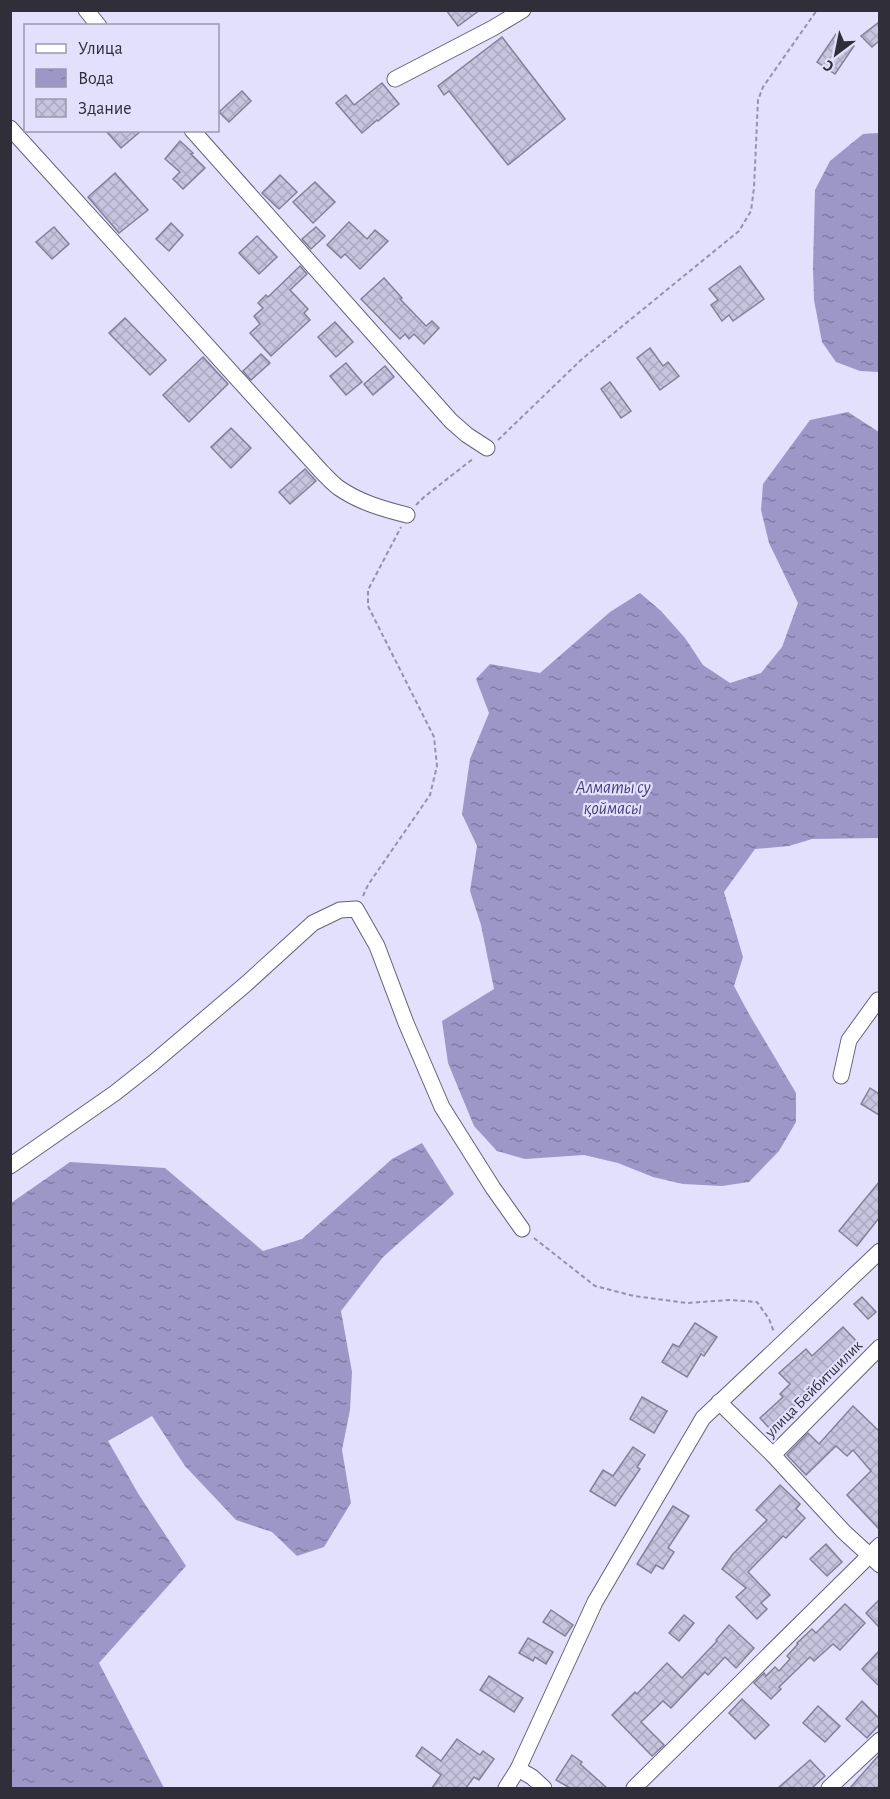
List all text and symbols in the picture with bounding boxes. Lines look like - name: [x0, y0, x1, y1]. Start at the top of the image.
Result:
- legend: [24, 24, 219, 132]
- north arrow: [806, 24, 866, 84]
- text: Улица: [78, 40, 123, 58]
- text: С: [820, 57, 837, 75]
- text: Вода: [78, 70, 114, 88]
- text: Здание: [78, 100, 132, 118]
- water label: Алматы су қоймасы: [574, 779, 651, 818]
- street label: улица Бейбитшилик: [761, 1337, 866, 1442]

